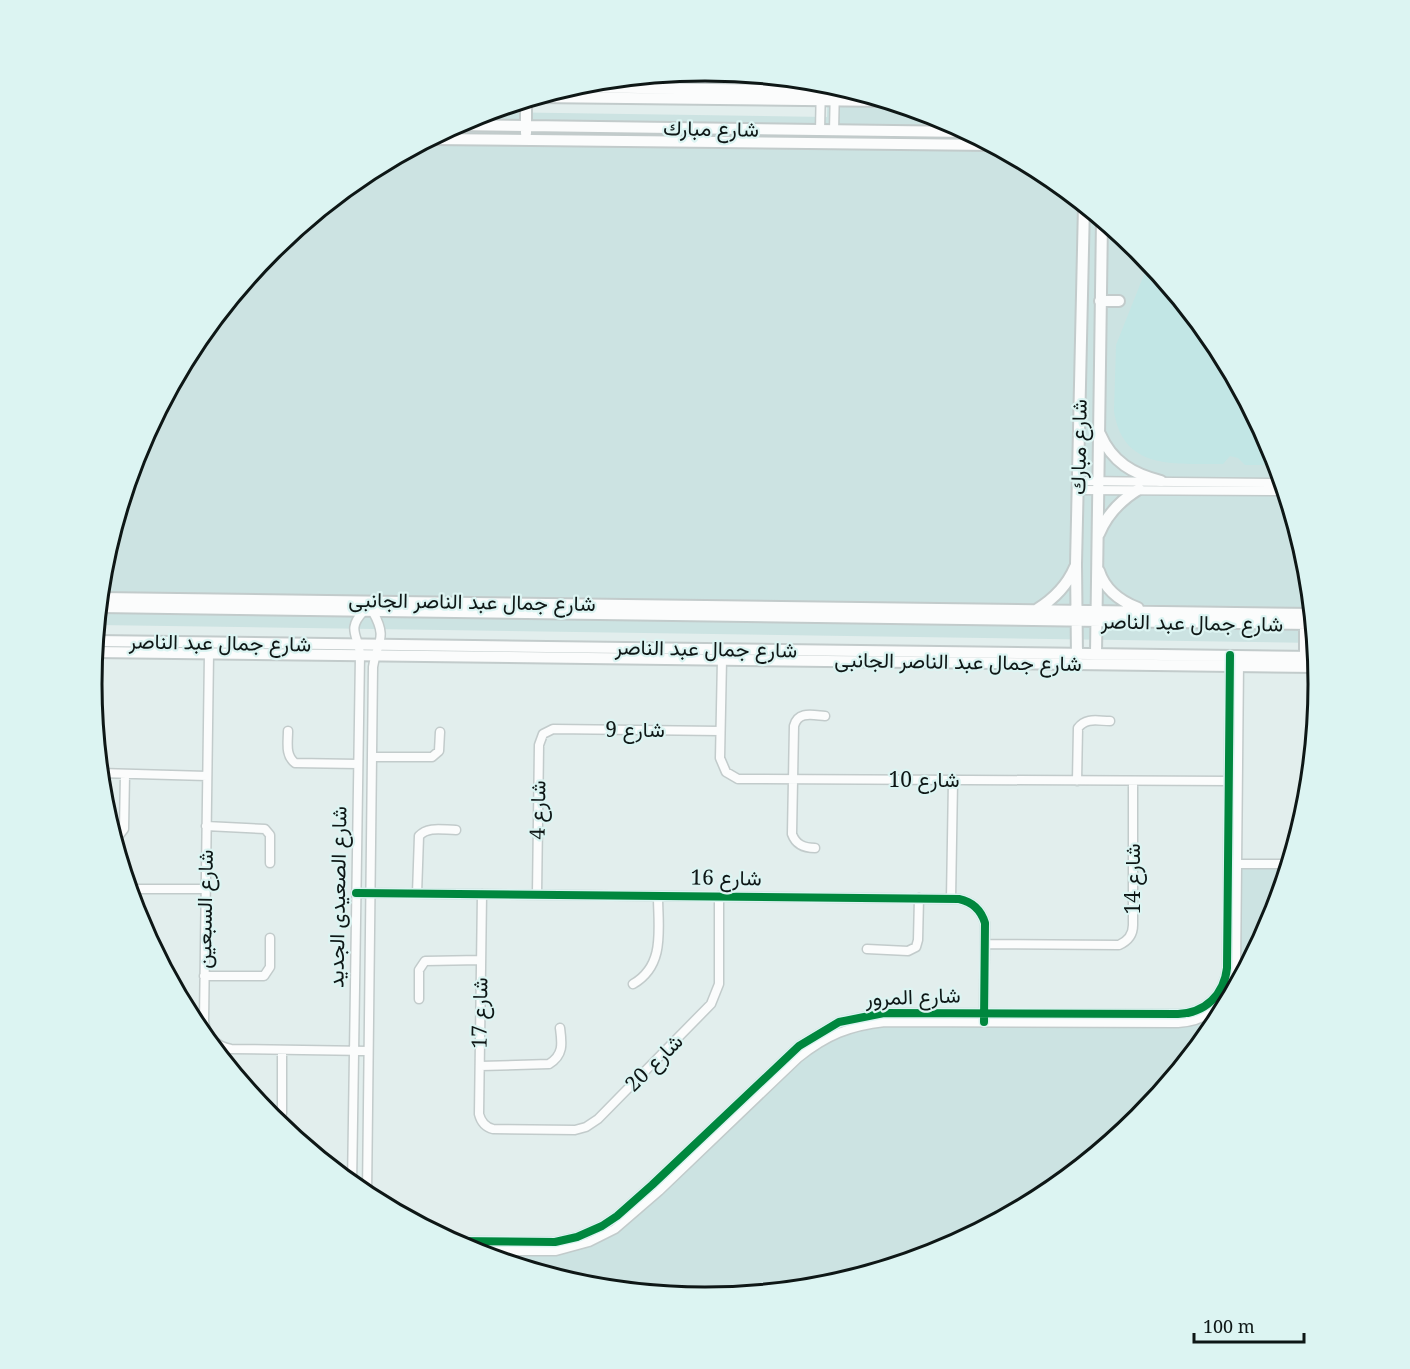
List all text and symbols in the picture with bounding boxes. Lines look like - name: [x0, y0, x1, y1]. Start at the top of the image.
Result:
- street label: شارع مبارك: [663, 113, 759, 144]
- street label: شارع مبارك: [1063, 399, 1094, 495]
- street label: شارع جمال عبد الناصر الجانبى: [348, 585, 596, 618]
- street label: شارع جمال عبد الناصر: [1100, 606, 1283, 639]
- street label: شارع جمال عبد الناصر: [128, 626, 311, 659]
- street label: شارع جمال عبد الناصر: [614, 632, 797, 665]
- street label: شارع جمال عبد الناصر الجانبى: [834, 645, 1082, 678]
- street label: شارع 9: [605, 715, 665, 744]
- street label: شارع 10: [888, 765, 960, 794]
- street label: شارع 4: [522, 780, 553, 840]
- street label: شارع الصعيدى الجديد: [321, 806, 354, 988]
- street label: شارع 14: [1118, 843, 1147, 915]
- street label: شارع السبعين: [189, 849, 220, 969]
- street label: شارع 16: [690, 862, 762, 893]
- street label: شارع 17: [464, 977, 495, 1049]
- street label: شارع المرور: [864, 980, 961, 1013]
- street label: شارع 20: [618, 1027, 689, 1098]
- scale bar: [1194, 1306, 1304, 1344]
- text: 100 m: [1203, 1314, 1255, 1338]

